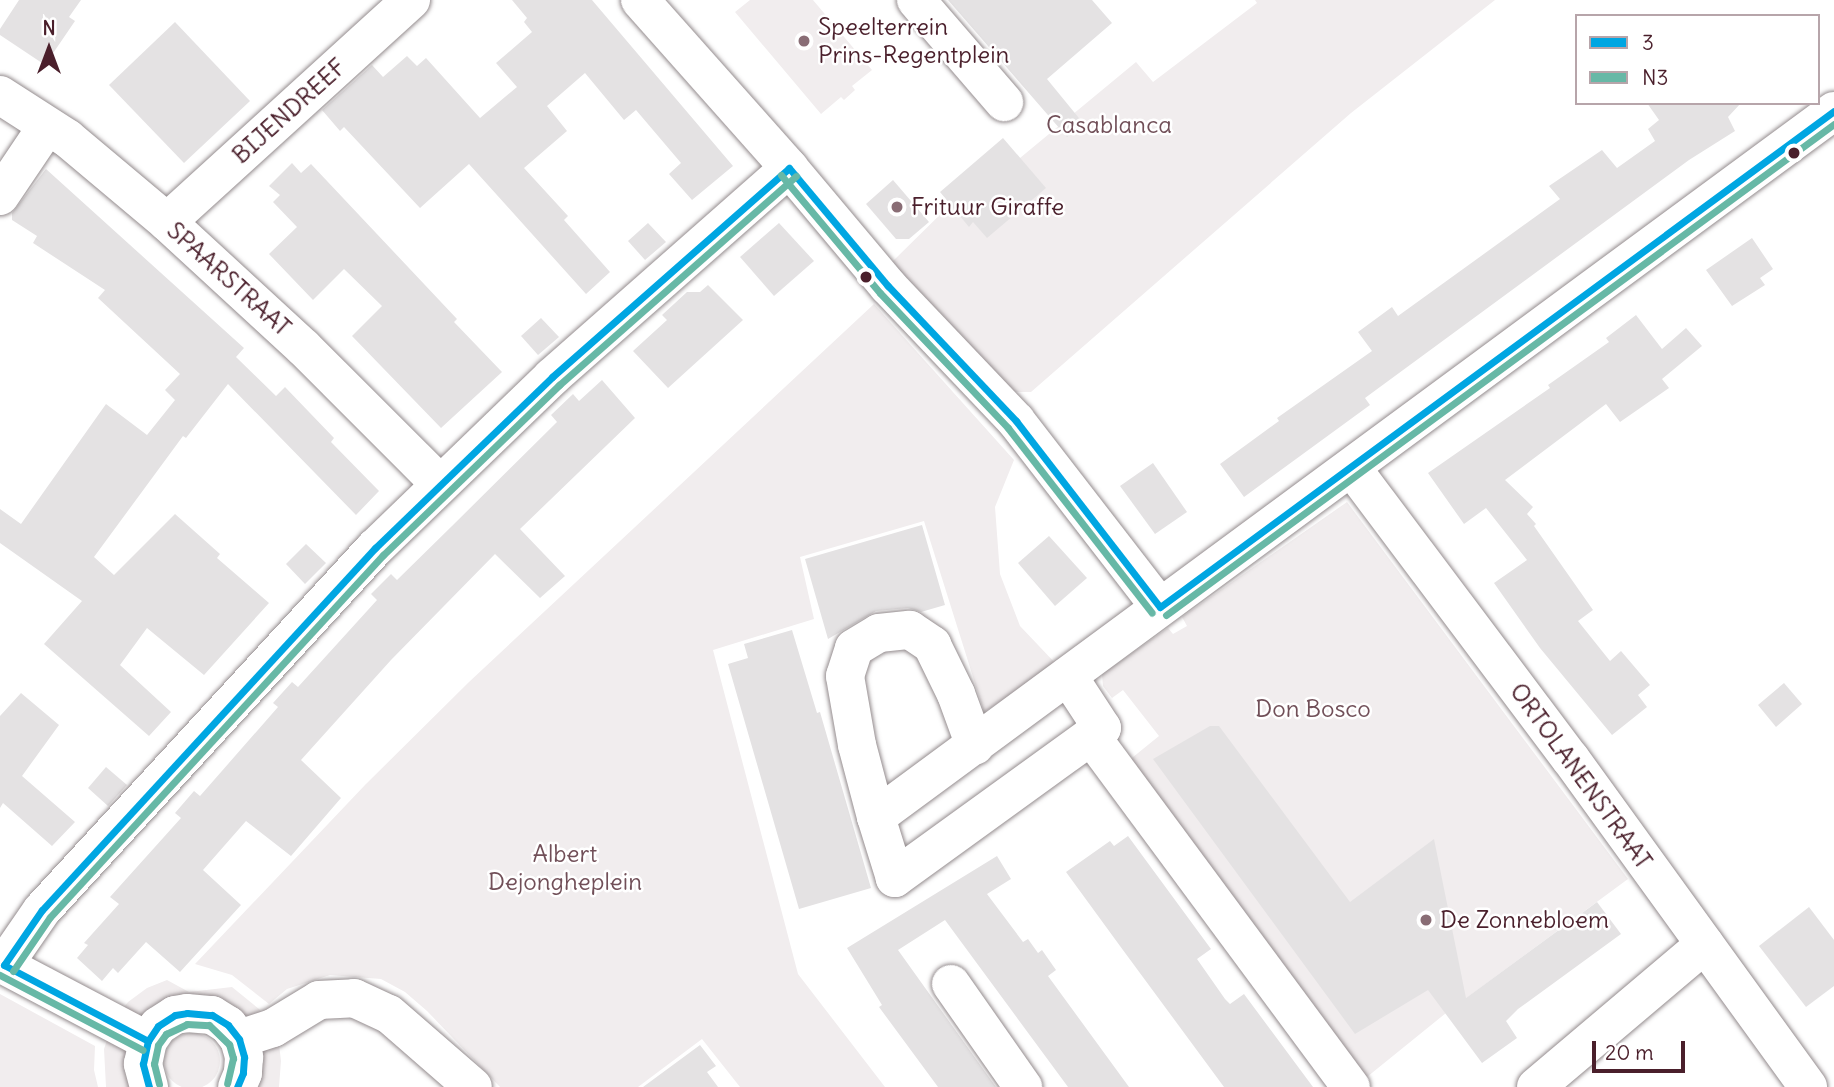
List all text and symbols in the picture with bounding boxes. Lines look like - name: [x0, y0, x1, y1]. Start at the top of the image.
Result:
- place label: Speelterrein Prins-Regentplein: [818, 13, 1010, 69]
- north arrow: [14, 14, 84, 84]
- legend: [1575, 14, 1820, 105]
- text: N: [42, 16, 56, 40]
- text: 3: [1642, 29, 1654, 56]
- marker: Speelterrein Prins-Regentplein: [796, 33, 812, 49]
- street label: BIJENDREEF: [226, 52, 352, 170]
- text: N3: [1642, 64, 1668, 91]
- park label: Casablanca: [1046, 111, 1172, 139]
- unlabelled marker: [1787, 146, 1801, 160]
- place label: Frituur Giraffe: [911, 193, 1064, 221]
- marker: Frituur Giraffe: [889, 199, 905, 215]
- street label: SPAARSTRAAT: [161, 216, 297, 342]
- unlabelled marker: [859, 270, 873, 284]
- street label: ORTOLANENSTRAAT: [1504, 677, 1658, 875]
- park label: Don Bosco: [1255, 695, 1371, 723]
- park label: Albert Dejongheplein: [488, 840, 642, 896]
- place label: De Zonnebloem: [1440, 906, 1609, 934]
- marker: De Zonnebloem: [1418, 912, 1434, 928]
- scale bar: [1596, 1028, 1689, 1072]
- text: 20 m: [1605, 1039, 1654, 1066]

